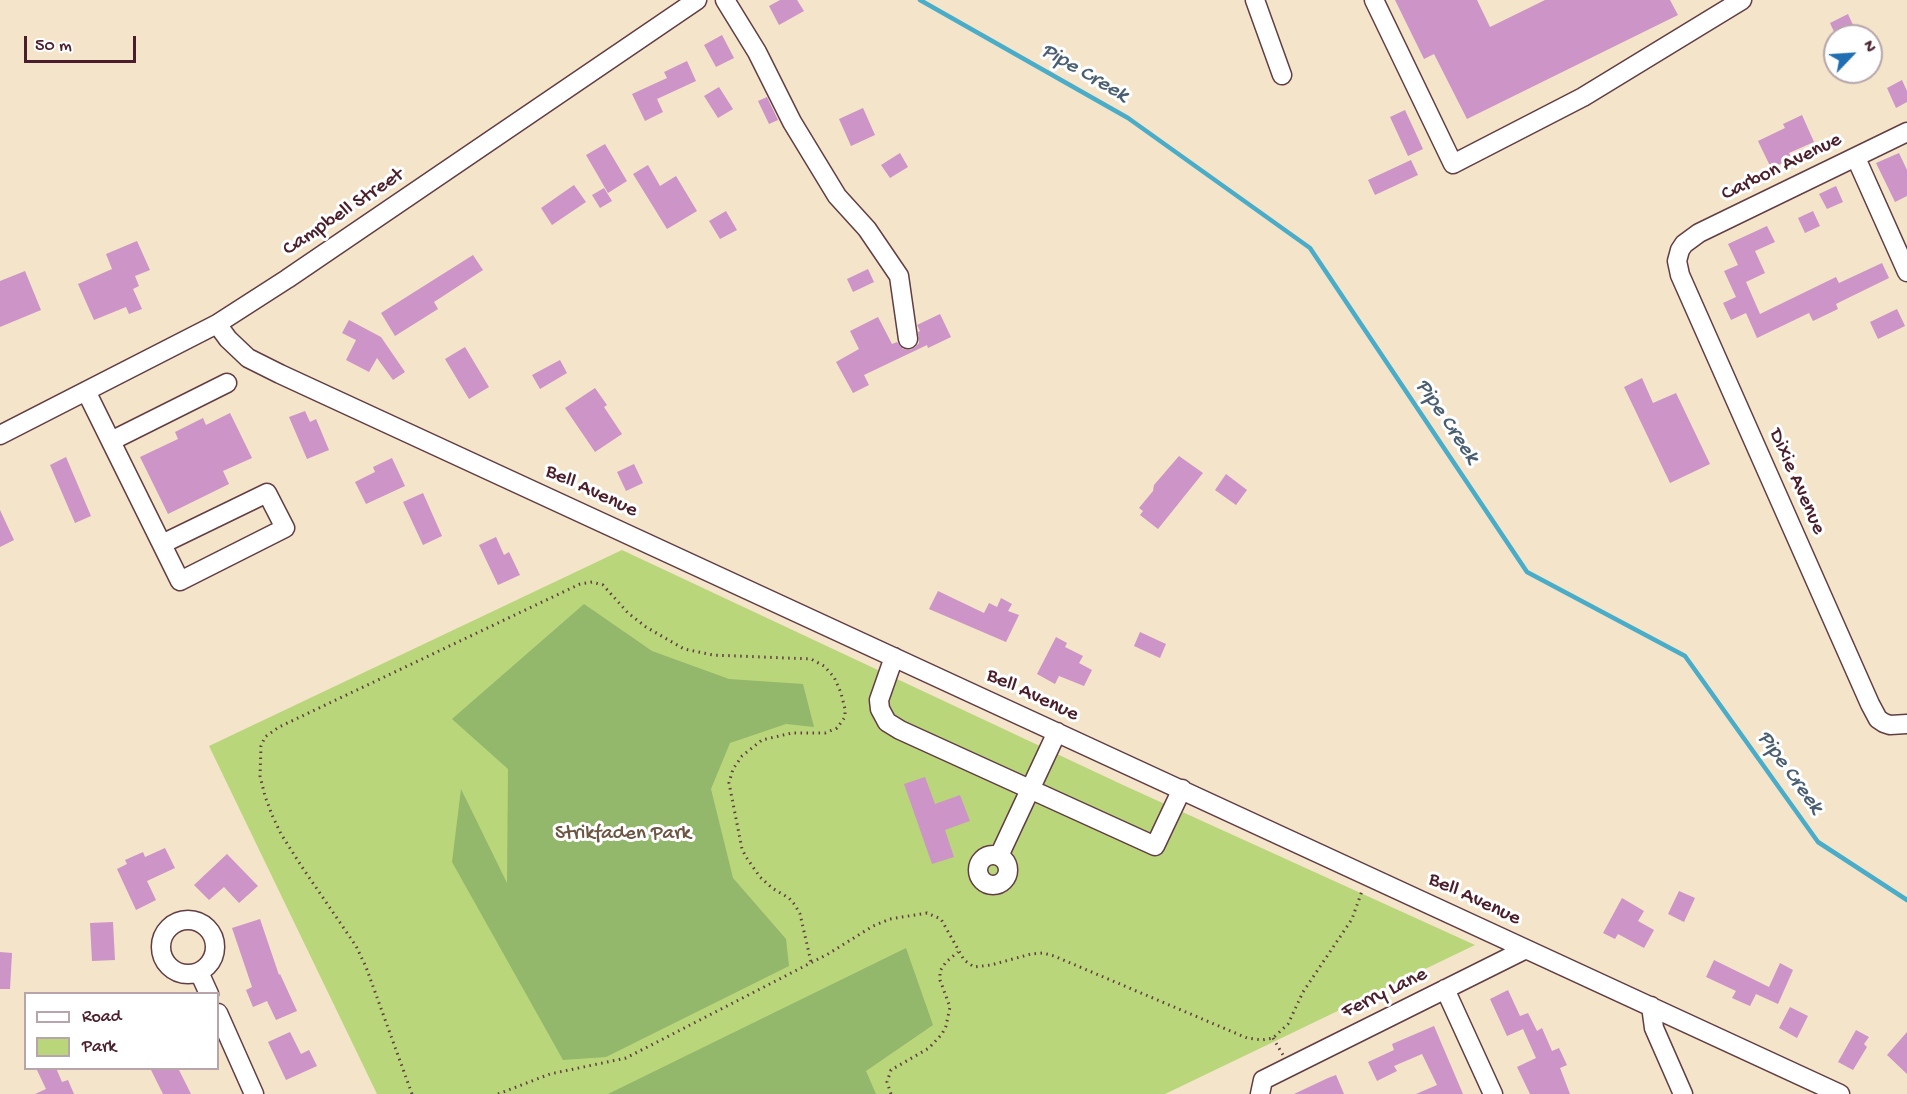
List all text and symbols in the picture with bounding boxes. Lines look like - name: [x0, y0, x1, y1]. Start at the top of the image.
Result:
- scale bar: [27, 24, 140, 62]
- north arrow: [1823, 24, 1883, 84]
- text: 50 m: [35, 36, 72, 57]
- water label: Pipe Creek: [1036, 38, 1132, 110]
- text: N: [1857, 38, 1879, 56]
- street label: Carbon Avenue: [1718, 128, 1846, 208]
- street label: Campbell Street: [279, 163, 409, 263]
- water label: Pipe Creek: [1408, 375, 1484, 469]
- street label: Dixie Avenue: [1762, 425, 1830, 539]
- street label: Bell Avenue: [541, 460, 641, 524]
- street label: Bell Avenue: [982, 664, 1082, 728]
- water label: Pipe Creek: [1750, 726, 1828, 820]
- park label: Strikfaden Park: [555, 822, 691, 848]
- street label: Bell Avenue: [1424, 868, 1524, 932]
- street label: Ferry Lane: [1338, 963, 1432, 1025]
- legend: [24, 992, 219, 1070]
- text: Road: [82, 1007, 121, 1028]
- text: Park: [82, 1037, 116, 1058]

